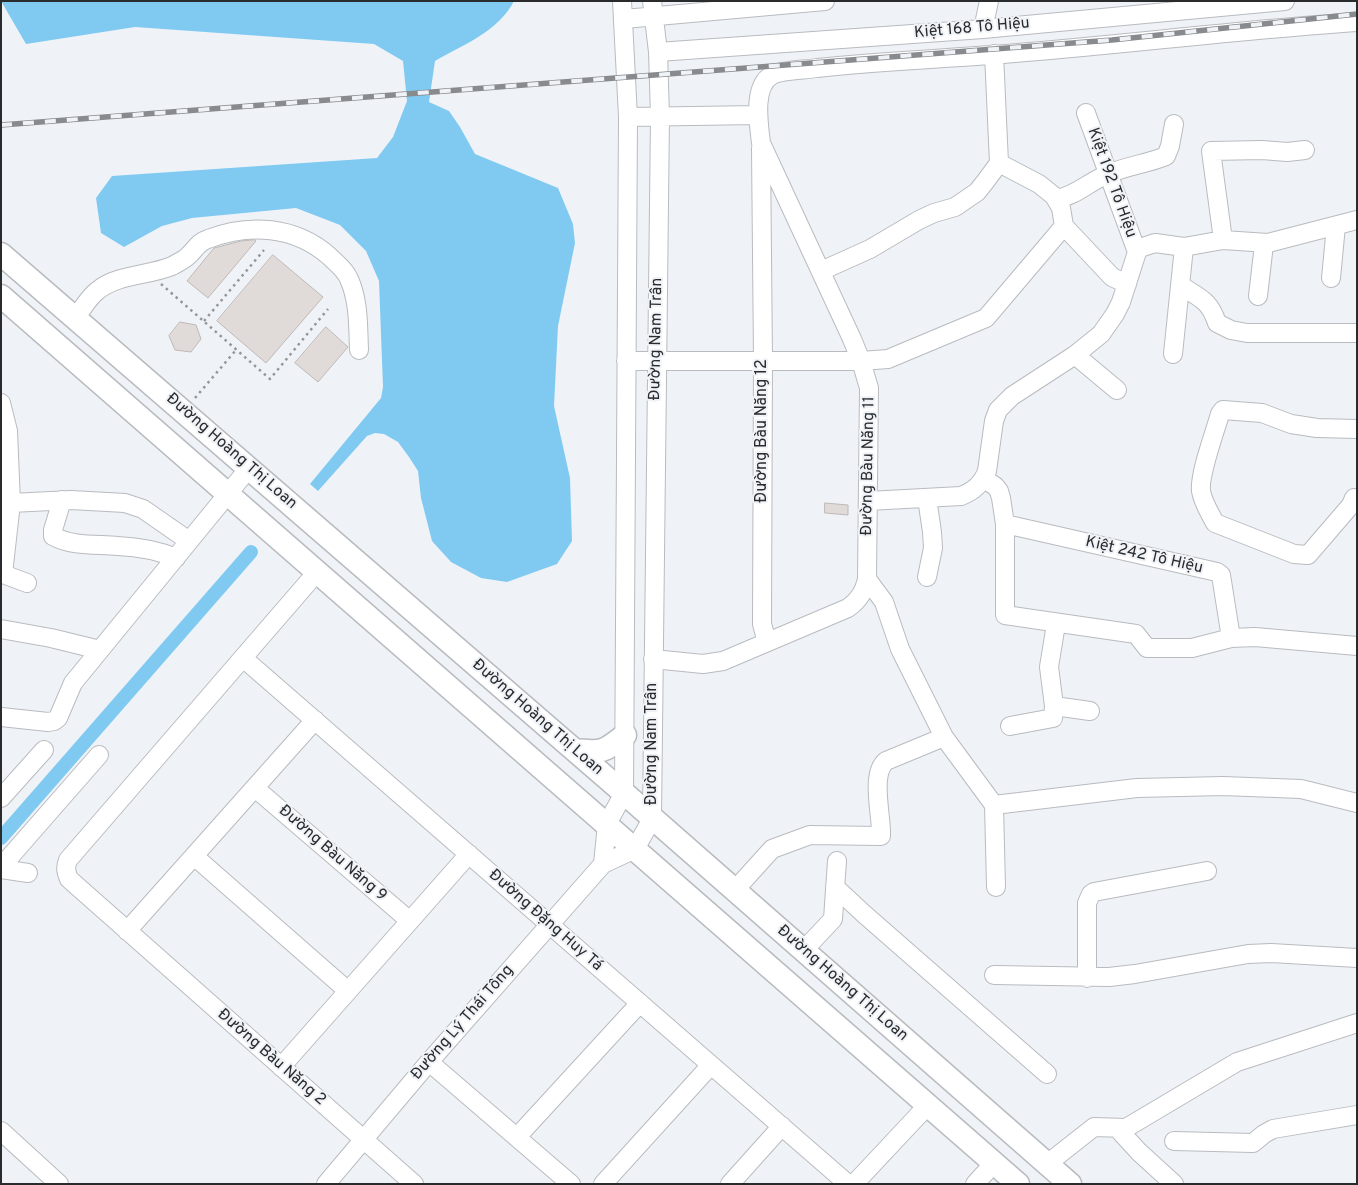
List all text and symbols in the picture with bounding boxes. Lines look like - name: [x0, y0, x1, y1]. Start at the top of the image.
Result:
- street label: Kiệt 168 Tô Hiệu: [913, 14, 1031, 44]
- street label: Kiệt 192 Tô Hiệu: [1082, 125, 1140, 241]
- street label: Đường Nam Trân: [646, 277, 668, 401]
- street label: Đường Bàu Năng 12: [753, 359, 773, 503]
- street label: Đường Hoàng Thị Loan: [162, 390, 300, 514]
- street label: Đường Bàu Năng 11: [858, 396, 880, 536]
- street label: Kiệt 242 Tô Hiệu: [1083, 533, 1205, 579]
- street label: Đường Hoàng Thị Loan: [468, 656, 606, 780]
- street label: Đường Nam Trân: [643, 683, 663, 805]
- street label: Đường Bàu Năng 9: [274, 802, 390, 906]
- street label: Đường Đặng Huy Tá: [484, 866, 606, 976]
- street label: Đường Hoàng Thị Loan: [773, 922, 911, 1046]
- street label: Đường Lý Thái Tông: [408, 962, 518, 1084]
- street label: Đường Bàu Năng 2: [213, 1006, 329, 1110]

